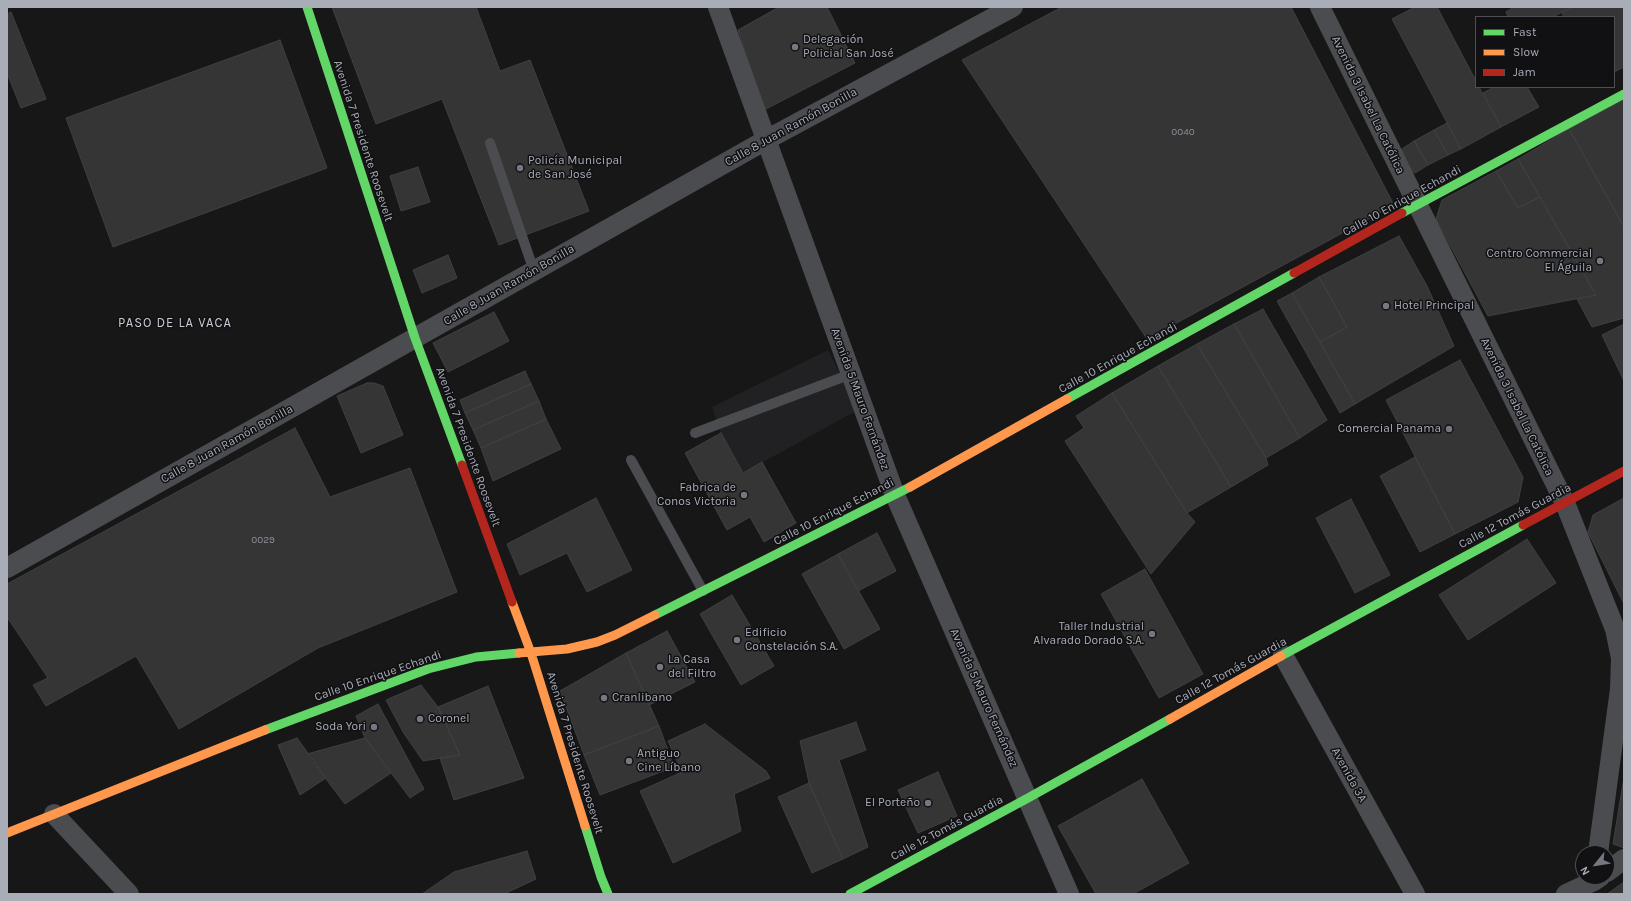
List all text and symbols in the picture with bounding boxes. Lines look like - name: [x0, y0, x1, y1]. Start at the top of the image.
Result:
- legend: [1475, 16, 1615, 88]
- text: Fast: [1513, 25, 1536, 39]
- place label: Delegación Policial San José: [803, 33, 894, 61]
- street label: Avenida 3 Isabel La Católica: [1328, 34, 1408, 176]
- marker: Delegación Policial San José: [790, 42, 800, 52]
- text: Slow: [1513, 45, 1539, 59]
- street label: Avenida 7 Presidente Roosevelt: [330, 59, 396, 223]
- text: Jam: [1513, 65, 1536, 79]
- street label: Calle 8 Juan Ramón Bonilla: [722, 85, 860, 169]
- house number: 0040: [1171, 126, 1195, 138]
- place label: Policía Municipal de San José: [528, 154, 622, 182]
- street label: Calle 10 Enrique Echandi: [1340, 162, 1464, 240]
- marker: Policía Municipal de San José: [515, 163, 525, 173]
- street label: Calle 8 Juan Ramón Bonilla: [441, 242, 577, 328]
- place label: Centro Commercial El Águila: [1486, 247, 1592, 275]
- marker: Centro Commercial El Águila: [1595, 256, 1605, 266]
- place label: Hotel Principal: [1394, 299, 1474, 313]
- marker: Hotel Principal: [1381, 301, 1391, 311]
- district label: PASO DE LA VACA: [118, 315, 232, 331]
- street label: Calle 10 Enrique Echandi: [1056, 319, 1180, 397]
- street label: Avenida 5 Mauro Fernández: [828, 326, 892, 472]
- street label: Avenida 3 Isabel La Católica: [1477, 336, 1557, 478]
- street label: Avenida 7 Presidente Roosevelt: [432, 365, 504, 529]
- street label: Calle 8 Juan Ramón Bonilla: [158, 402, 296, 486]
- place label: Comercial Panama: [1338, 422, 1441, 436]
- marker: Comercial Panama: [1444, 424, 1454, 434]
- street label: Calle 10 Enrique Echandi: [771, 475, 897, 549]
- street label: Calle 12 Tomás Guardia: [1456, 480, 1574, 552]
- place label: Fabrica de Conos Victoria: [657, 481, 736, 509]
- marker: Fabrica de Conos Victoria: [739, 490, 749, 500]
- house number: 0029: [251, 534, 275, 546]
- place label: Taller Industrial Alvarado Dorado S.A.: [1033, 620, 1144, 648]
- place label: Edificio Constelación S.A.: [745, 626, 838, 654]
- street label: Avenida 5 Mauro Fernández: [947, 627, 1021, 769]
- marker: Taller Industrial Alvarado Dorado S.A.: [1147, 629, 1157, 639]
- street label: Calle 12 Tomás Guardia: [1173, 634, 1289, 708]
- marker: Edificio Constelación S.A.: [732, 635, 742, 645]
- street label: Calle 10 Enrique Echandi: [313, 647, 443, 705]
- place label: La Casa del Filtro: [668, 653, 716, 681]
- marker: La Casa del Filtro: [655, 662, 665, 672]
- street label: Avenida 7 Presidente Roosevelt: [543, 670, 607, 836]
- place label: Cranlibano: [612, 691, 672, 705]
- marker: Cranlibano: [599, 693, 609, 703]
- place label: Coronel: [428, 712, 470, 726]
- marker: Coronel: [415, 714, 425, 724]
- place label: Soda Yori: [315, 720, 366, 734]
- marker: Soda Yori: [369, 722, 379, 732]
- street label: Avenida 3A: [1328, 745, 1370, 805]
- place label: Antiguo Cine Líbano: [637, 747, 701, 775]
- marker: Antiguo Cine Líbano: [624, 756, 634, 766]
- street label: Calle 12 Tomás Guardia: [888, 792, 1006, 864]
- place label: El Porteño: [865, 796, 920, 810]
- marker: El Porteño: [923, 798, 933, 808]
- north arrow: [1575, 845, 1615, 885]
- text: N: [1577, 864, 1593, 877]

